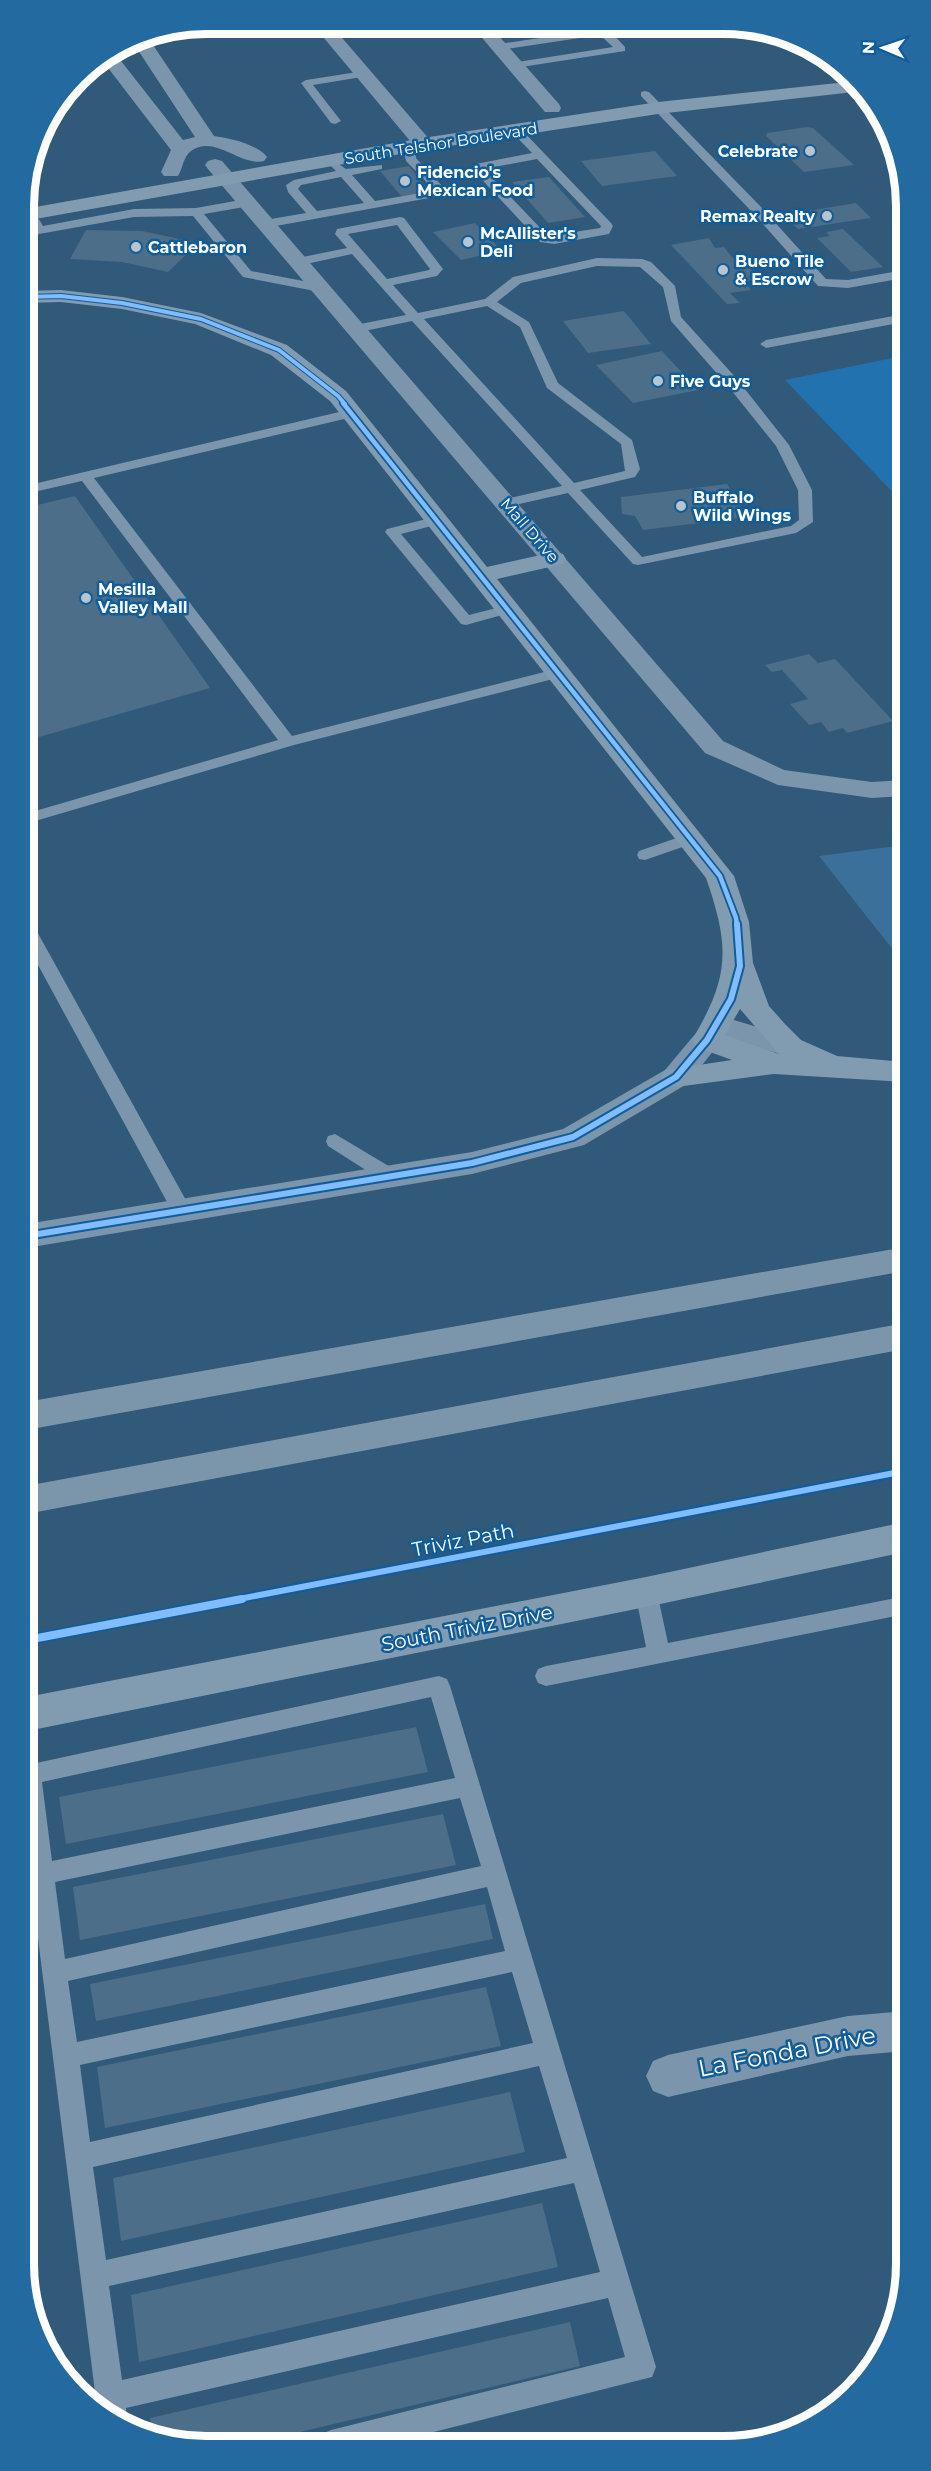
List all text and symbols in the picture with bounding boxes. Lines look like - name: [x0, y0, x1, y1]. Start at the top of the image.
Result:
- north arrow: [853, 18, 913, 78]
- text: N: [859, 41, 878, 54]
- street label: South Telshor Boulevard: [343, 119, 539, 168]
- place label: Celebrate: [718, 142, 798, 161]
- marker: Celebrate: [803, 144, 817, 158]
- place label: Fidencio's Mexican Food: [417, 163, 533, 200]
- marker: Fidencio's Mexican Food: [398, 174, 412, 188]
- place label: Remax Realty: [700, 207, 815, 226]
- marker: Remax Realty: [820, 209, 834, 223]
- place label: McAllister's Deli: [480, 224, 576, 261]
- marker: McAllister's Deli: [461, 235, 475, 249]
- place label: Cattlebaron: [148, 238, 247, 257]
- marker: Cattlebaron: [129, 240, 143, 254]
- place label: Bueno Tile & Escrow: [735, 252, 824, 289]
- marker: Bueno Tile & Escrow: [716, 263, 730, 277]
- place label: Five Guys: [670, 372, 751, 391]
- marker: Five Guys: [651, 374, 665, 388]
- place label: Buffalo Wild Wings: [693, 488, 791, 525]
- street label: Mall Drive: [496, 494, 563, 567]
- marker: Buffalo Wild Wings: [674, 499, 688, 513]
- place label: Mesilla Valley Mall: [97, 580, 188, 617]
- marker: Mesilla Valley Mall: [79, 591, 93, 605]
- street label: Triviz Path: [410, 1518, 516, 1562]
- street label: South Triviz Drive: [379, 1600, 555, 1656]
- street label: La Fonda Drive: [696, 2020, 878, 2083]

